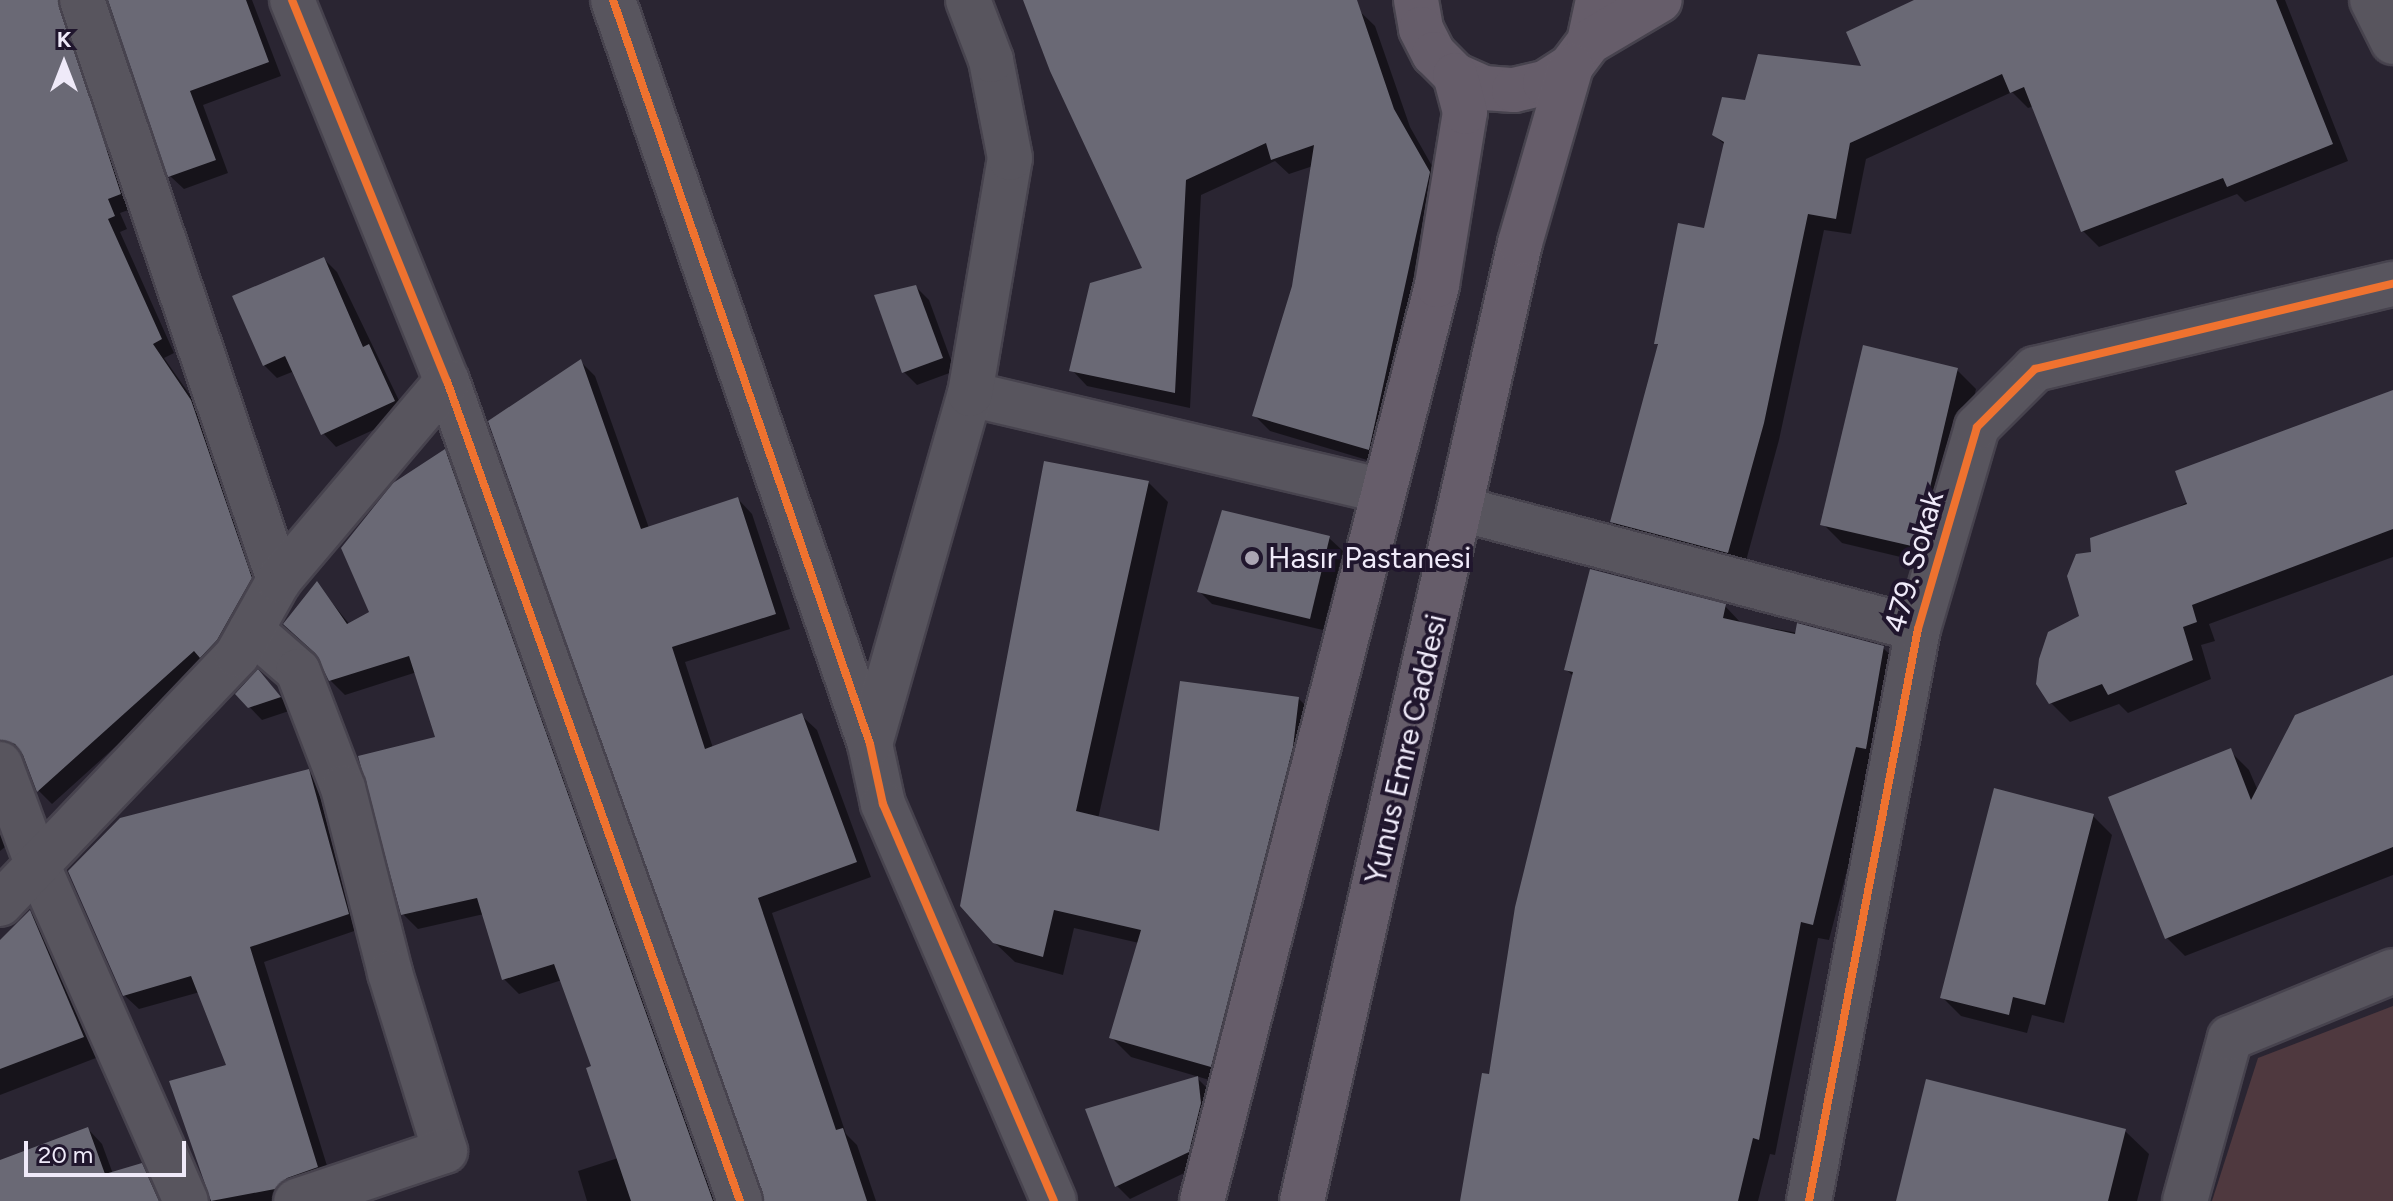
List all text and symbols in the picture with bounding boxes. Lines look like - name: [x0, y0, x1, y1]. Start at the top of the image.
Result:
- north arrow: [24, 24, 104, 104]
- text: K: [57, 26, 71, 53]
- street label: 479. Sokak: [1877, 487, 1951, 637]
- place label: Hasır Pastanesi: [1268, 540, 1471, 576]
- marker: Hasır Pastanesi: [1243, 549, 1261, 567]
- street label: Yunus Emre Caddesi: [1357, 611, 1455, 887]
- scale bar: [28, 1125, 190, 1175]
- text: 20 m: [38, 1140, 93, 1169]

